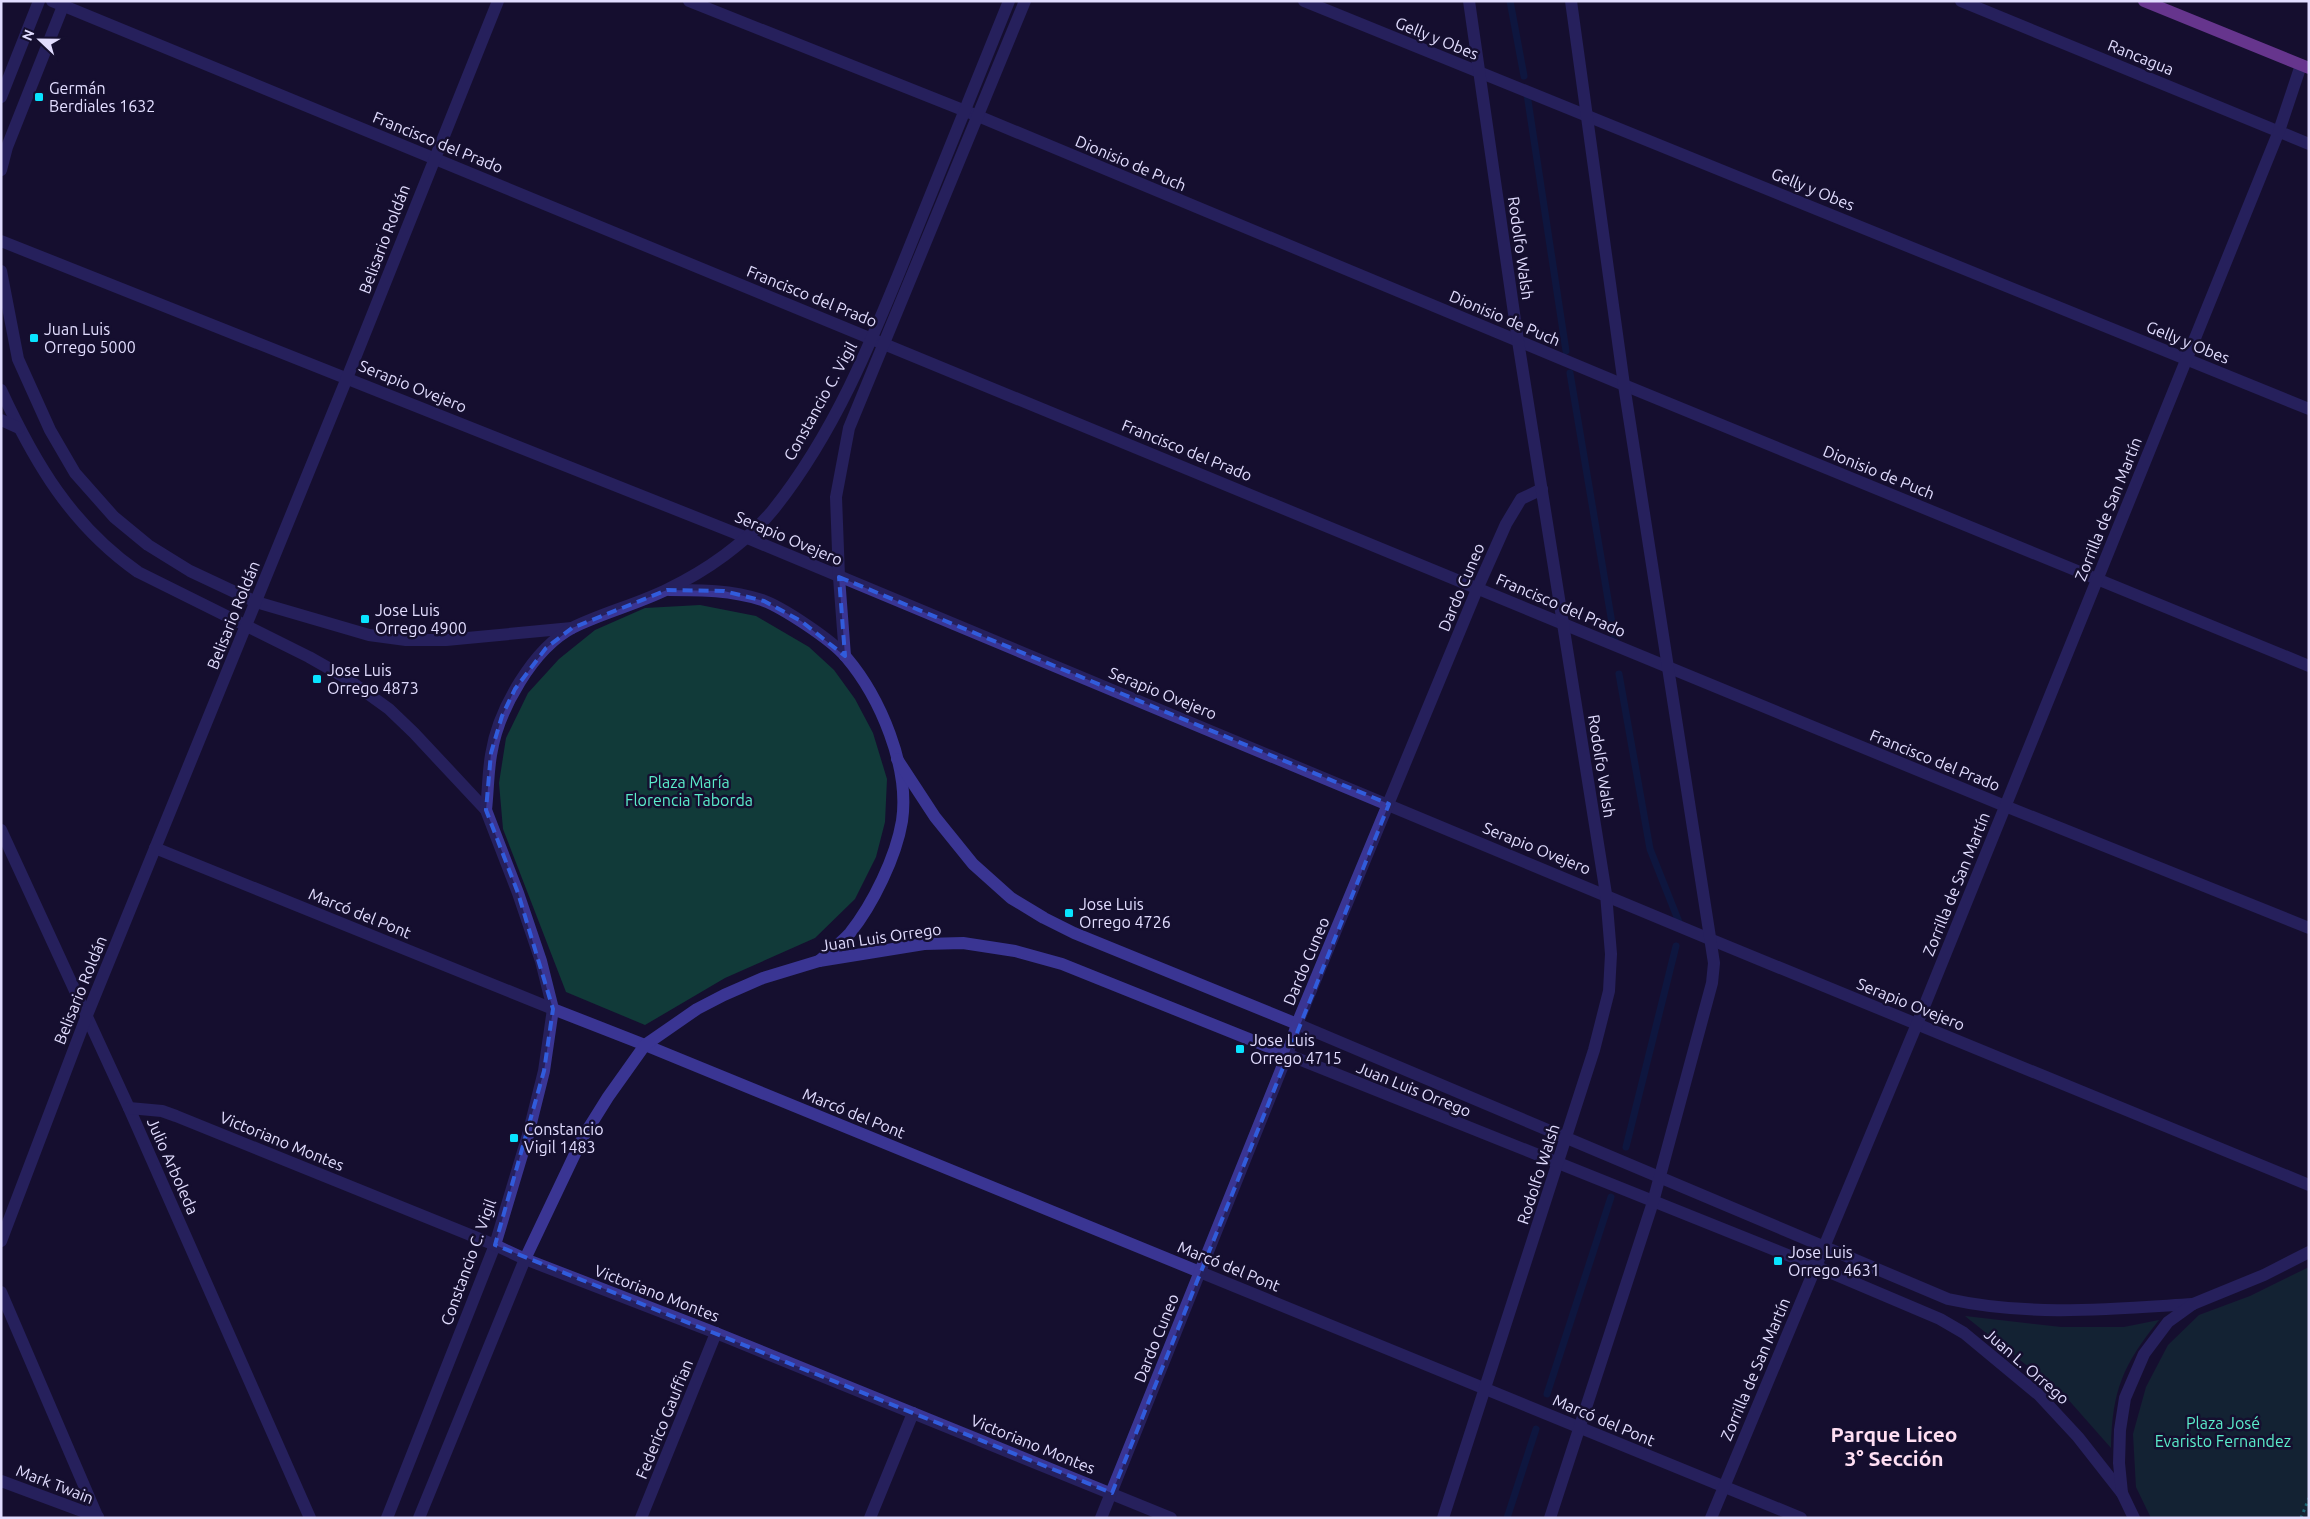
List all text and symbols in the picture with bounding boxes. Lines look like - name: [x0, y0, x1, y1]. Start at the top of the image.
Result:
- street label: Gelly y Obes: [1393, 13, 1481, 63]
- north arrow: [15, 15, 65, 65]
- text: N: [19, 27, 37, 43]
- street label: Rancagua: [2105, 36, 2177, 78]
- place label: Germán Berdiales 1632: [49, 79, 155, 115]
- marker: Germán Berdiales 1632: [33, 91, 45, 103]
- street label: Francisco del Prado: [370, 108, 506, 176]
- street label: Dionisio de Puch: [1073, 132, 1189, 194]
- street label: Gelly y Obes: [1769, 164, 1857, 214]
- street label: Belisario Roldán: [355, 182, 413, 296]
- street label: Rodolfo Walsh: [1505, 195, 1537, 301]
- street label: Francisco del Prado: [744, 262, 880, 330]
- street label: Dionisio de Puch: [1447, 287, 1563, 349]
- street label: Gelly y Obes: [2144, 317, 2232, 367]
- place label: Juan Luis Orrego 5000: [44, 320, 136, 356]
- marker: Juan Luis Orrego 5000: [28, 332, 40, 344]
- street label: Constancio C. Vigil: [780, 339, 860, 463]
- street label: Serapio Ovejero: [356, 356, 470, 416]
- street label: Francisco del Prado: [1119, 416, 1255, 484]
- street label: Zorrilla de San Martín: [2071, 435, 2145, 583]
- street label: Dionisio de Puch: [1821, 441, 1937, 503]
- street label: Serapio Ovejero: [733, 507, 845, 569]
- street label: Dardo Cuneo: [1434, 540, 1488, 634]
- street label: Belisario Roldán: [203, 558, 263, 672]
- street label: Francisco del Prado: [1494, 570, 1628, 640]
- place label: Jose Luis Orrego 4900: [375, 601, 467, 637]
- marker: Jose Luis Orrego 4900: [359, 613, 371, 625]
- place label: Jose Luis Orrego 4873: [327, 661, 419, 697]
- street label: Serapio Ovejero: [1106, 663, 1220, 723]
- marker: Jose Luis Orrego 4873: [311, 673, 323, 685]
- street label: Rodolfo Walsh: [1585, 713, 1619, 819]
- street label: Francisco del Prado: [1867, 726, 2003, 794]
- park label: Plaza María Florencia Taborda: [625, 773, 753, 809]
- street label: Zorrilla de San Martín: [1919, 810, 1993, 958]
- street label: Serapio Ovejero: [1480, 818, 1594, 878]
- street label: Marcó del Pont: [306, 884, 414, 942]
- place label: Jose Luis Orrego 4726: [1079, 895, 1171, 931]
- marker: Jose Luis Orrego 4726: [1063, 907, 1075, 919]
- street label: Dardo Cuneo: [1279, 914, 1333, 1008]
- street label: Juan Luis Orrego: [819, 920, 943, 954]
- street label: Belisario Roldán: [50, 933, 110, 1047]
- street label: Serapio Ovejero: [1854, 974, 1968, 1034]
- place label: Jose Luis Orrego 4715: [1250, 1031, 1342, 1067]
- marker: Jose Luis Orrego 4715: [1234, 1043, 1246, 1055]
- street label: Juan Luis Orrego: [1354, 1058, 1474, 1120]
- street label: Marcó del Pont: [800, 1084, 908, 1142]
- street label: Victoriano Montes: [217, 1108, 347, 1174]
- street label: Julio Arboleda: [144, 1115, 202, 1217]
- place label: Constancio Vigil 1483: [524, 1120, 604, 1156]
- street label: Rodolfo Walsh: [1513, 1122, 1563, 1226]
- marker: Constancio Vigil 1483: [508, 1132, 520, 1144]
- street label: Constancio C. Vigil: [437, 1197, 499, 1327]
- street label: Marcó del Pont: [1175, 1237, 1283, 1295]
- place label: Jose Luis Orrego 4631: [1788, 1243, 1880, 1279]
- marker: Jose Luis Orrego 4631: [1772, 1255, 1784, 1267]
- street label: Victoriano Montes: [592, 1261, 722, 1325]
- street label: Dardo Cuneo: [1130, 1291, 1182, 1385]
- street label: Zorrilla de San Martín: [1717, 1295, 1793, 1443]
- street label: Juan L. Orrego: [1981, 1324, 2073, 1408]
- street label: Federico Gauffian: [632, 1357, 696, 1481]
- street label: Marcó del Pont: [1550, 1390, 1658, 1450]
- street label: Victoriano Montes: [968, 1411, 1098, 1477]
- park label: Plaza José Evaristo Fernandez: [2155, 1414, 2291, 1450]
- district label: Parque Liceo 3° Sección: [1831, 1422, 1957, 1470]
- street label: Mark Twain: [14, 1461, 96, 1507]

